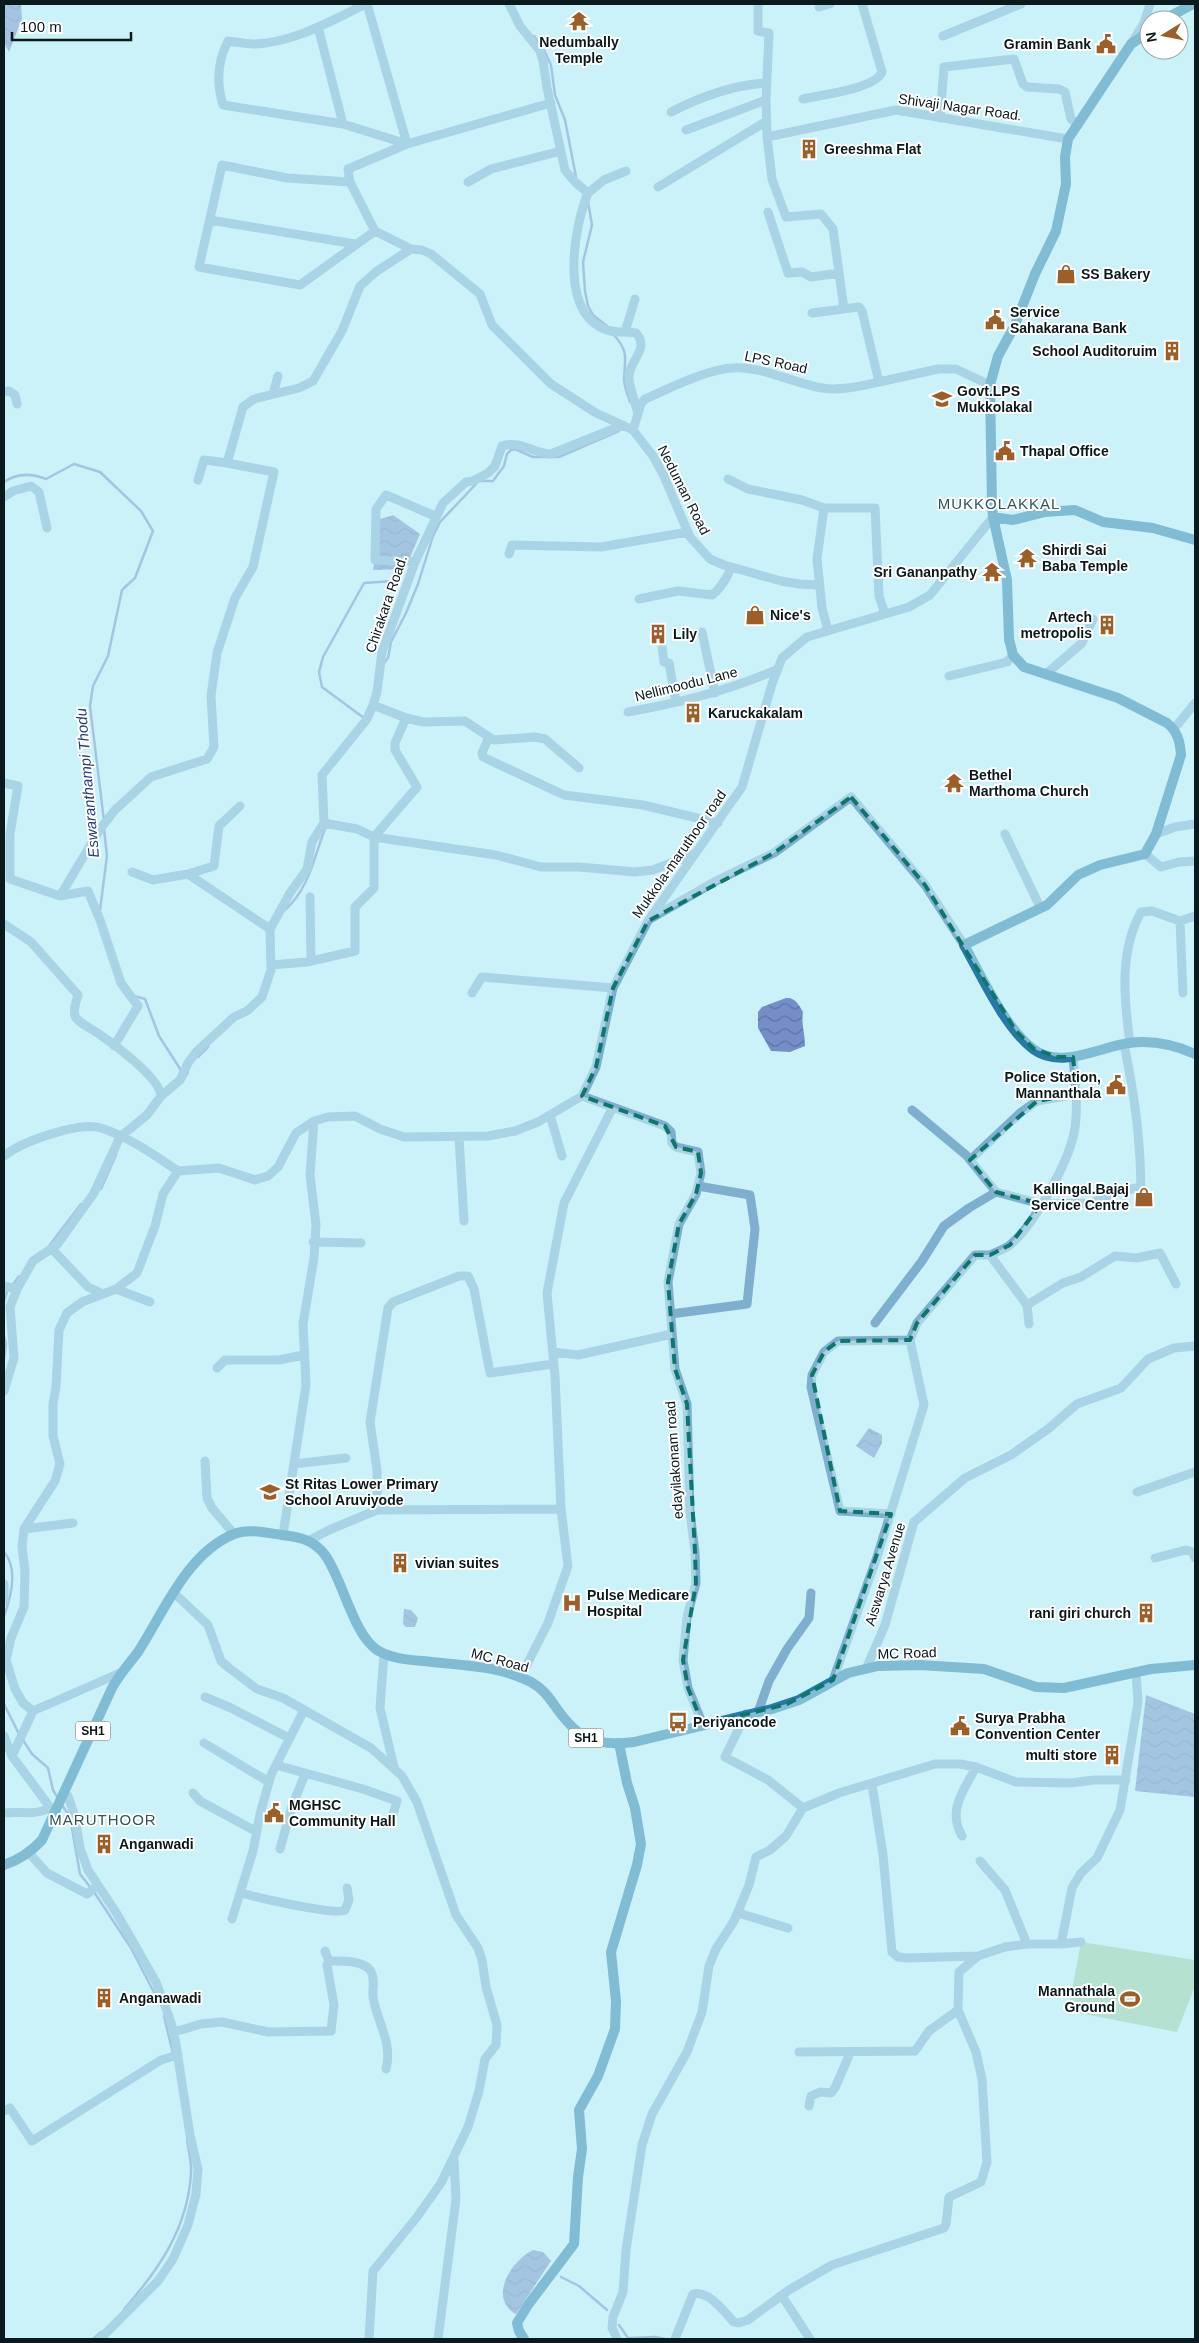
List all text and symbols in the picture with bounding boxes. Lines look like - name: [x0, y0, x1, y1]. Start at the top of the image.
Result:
- scale bar: [12, 10, 131, 42]
- temple icon: Nedumbally Temple: [568, 10, 590, 32]
- north arrow: [1139, 10, 1189, 60]
- text: 100 m: [20, 18, 62, 35]
- text: N: [1142, 31, 1160, 44]
- public building icon: Gramin Bank: [1095, 33, 1117, 55]
- place label: Nedumbally Temple: [539, 34, 619, 66]
- place label: Gramin Bank: [1004, 36, 1091, 52]
- street label: Shivaji Nagar Road.: [897, 90, 1023, 124]
- building icon: Greeshma Flat: [798, 138, 820, 160]
- place label: Greeshma Flat: [824, 141, 922, 157]
- shop icon: SS Bakery: [1055, 263, 1077, 285]
- place label: SS Bakery: [1081, 266, 1150, 282]
- place label: Service Sahakarana Bank: [1010, 304, 1127, 336]
- public building icon: Service Sahakarana Bank: [984, 309, 1006, 331]
- building icon: School Auditoruim: [1161, 340, 1183, 362]
- place label: School Auditoruim: [1032, 343, 1157, 359]
- street label: LPS Road: [743, 348, 809, 376]
- place label: Govt.LPS Mukkolakal: [957, 383, 1032, 415]
- school or university icon: Govt.LPS Mukkolakal: [931, 388, 953, 410]
- public building icon: Thapal Office: [994, 440, 1016, 462]
- street label: Neduman Road: [655, 443, 713, 537]
- place label: Thapal Office: [1020, 443, 1109, 459]
- district label: MUKKOLAKKAL: [938, 495, 1060, 512]
- place label: Shirdi Sai Baba Temple: [1042, 542, 1128, 574]
- temple icon: Shirdi Sai Baba Temple: [1016, 547, 1038, 569]
- street label: Chirakara Road.: [362, 553, 410, 655]
- temple icon: Sri Gananpathy: [981, 561, 1003, 583]
- place label: Sri Gananpathy: [874, 564, 977, 580]
- shop icon: Nice's: [744, 604, 766, 626]
- place label: Nice's: [770, 607, 811, 623]
- place label: Artech metropolis: [1020, 609, 1092, 641]
- building icon: Artech metropolis: [1096, 614, 1118, 636]
- building icon: Lily: [647, 623, 669, 645]
- place label: Lily: [673, 626, 697, 642]
- street label: Nellimoodu Lane: [633, 663, 739, 704]
- building icon: Karuckakalam: [682, 702, 704, 724]
- place label: Karuckakalam: [708, 705, 803, 721]
- water label: Eswaranthampi Thodu: [72, 707, 102, 859]
- place label: Bethel Marthoma Church: [969, 767, 1089, 799]
- temple icon: Bethel Marthoma Church: [943, 772, 965, 794]
- street label: Mukkola-maruthoor road: [629, 787, 729, 921]
- place label: Police Station, Mannanthala: [1005, 1069, 1101, 1101]
- public building icon: Police Station, Mannanthala: [1105, 1074, 1127, 1096]
- place label: Kallingal.Bajaj Service Centre: [1031, 1181, 1129, 1213]
- shop icon: Kallingal.Bajaj Service Centre: [1133, 1186, 1155, 1208]
- street label: edayilakonam road: [662, 1400, 686, 1520]
- place label: St Ritas Lower Primary School Aruviyode: [285, 1476, 438, 1508]
- school or university icon: St Ritas Lower Primary School Aruviyode: [259, 1481, 281, 1503]
- street label: Aiswarya Avenue: [862, 1520, 908, 1628]
- building icon: vivian suites: [389, 1552, 411, 1574]
- place label: vivian suites: [415, 1555, 499, 1571]
- place label: Pulse Medicare Hospital: [587, 1587, 689, 1619]
- hospital icon: Pulse Medicare Hospital: [561, 1592, 583, 1614]
- building icon: rani giri church: [1135, 1602, 1157, 1624]
- place label: rani giri church: [1029, 1605, 1131, 1621]
- street label: MC Road: [877, 1644, 937, 1662]
- street label: MC Road: [469, 1645, 531, 1675]
- place label: Surya Prabha Convention Center: [975, 1710, 1101, 1742]
- bus stop icon: Periyancode: [667, 1711, 689, 1733]
- place label: Periyancode: [693, 1714, 776, 1730]
- public building icon: Surya Prabha Convention Center: [949, 1715, 971, 1737]
- road number: SH1: [76, 1722, 110, 1740]
- road number: SH1: [568, 1729, 604, 1748]
- building icon: multi store: [1101, 1744, 1123, 1766]
- place label: multi store: [1025, 1747, 1097, 1763]
- place label: MGHSC Community Hall: [289, 1797, 396, 1829]
- public building icon: MGHSC Community Hall: [263, 1802, 285, 1824]
- district label: MARUTHOOR: [49, 1811, 157, 1828]
- building icon: Anganwadi: [93, 1833, 115, 1855]
- place label: Anganwadi: [119, 1836, 194, 1852]
- place label: Mannathala Ground: [1038, 1983, 1115, 2015]
- building icon: Anganawadi: [93, 1987, 115, 2009]
- sports icon: Mannathala Ground: [1119, 1988, 1141, 2010]
- place label: Anganawadi: [119, 1990, 201, 2006]

